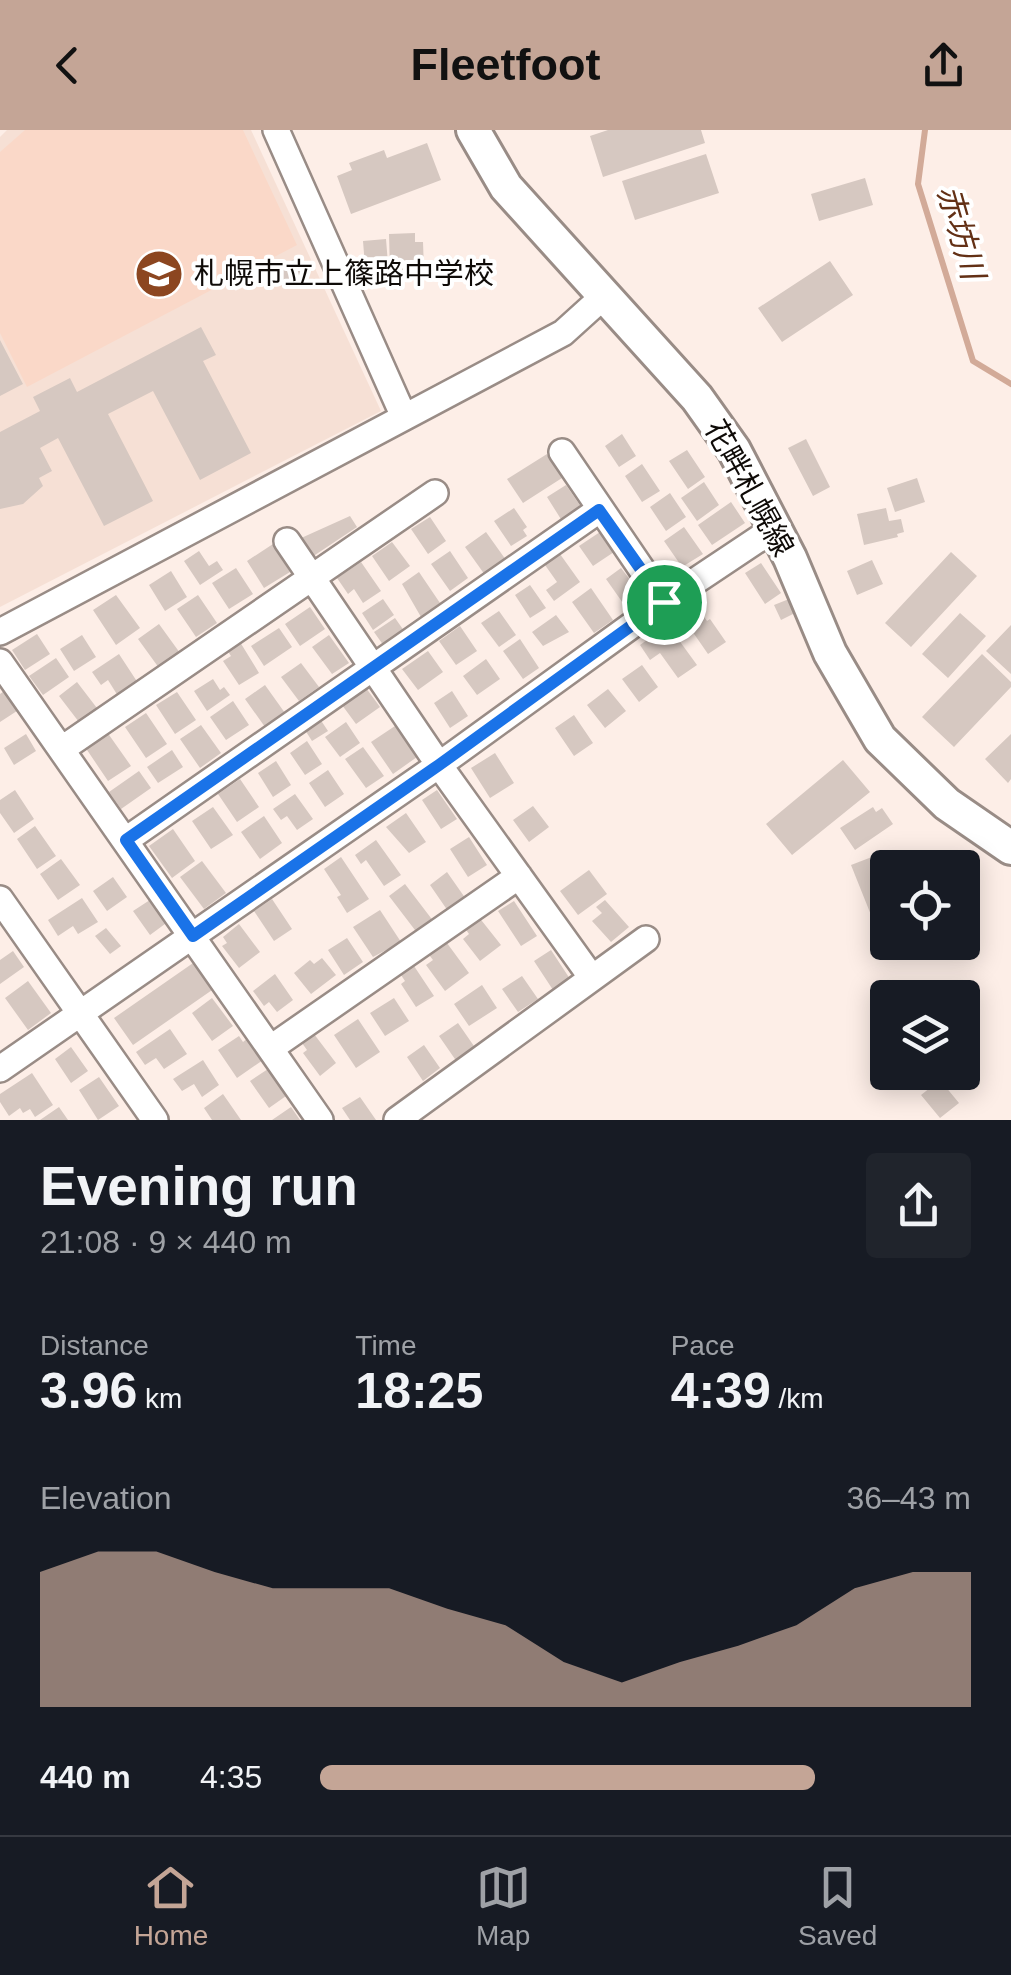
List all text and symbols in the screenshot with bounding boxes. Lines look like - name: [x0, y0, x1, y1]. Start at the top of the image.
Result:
- icon: back: [40, 38, 95, 93]
- icon: share: [916, 38, 971, 93]
- text: Fleetfoot: [411, 39, 600, 90]
- water label: 赤坊川: [930, 181, 992, 286]
- school or university icon: 札幌市立上篠路中学校: [133, 248, 185, 300]
- place label: 札幌市立上篠路中学校: [194, 257, 494, 290]
- street label: 花畔札幌線: [699, 414, 800, 561]
- pin: [622, 560, 707, 645]
- icon: arrive: [637, 575, 692, 630]
- map controls: [870, 850, 980, 1090]
- button: locate: [870, 850, 980, 960]
- button: layers: [870, 980, 980, 1090]
- button: share: [866, 1153, 971, 1258]
- text: Evening run: [40, 1155, 358, 1217]
- text: 21:08 · 9 × 440 m: [40, 1224, 292, 1260]
- text: Distance: [40, 1330, 149, 1361]
- text: Time: [355, 1330, 417, 1361]
- text: Pace: [671, 1330, 734, 1361]
- text: 3.96: [40, 1363, 137, 1419]
- text: 18:25: [355, 1363, 483, 1419]
- text: 4:39: [671, 1363, 771, 1419]
- text: km: [137, 1383, 182, 1414]
- text: /km: [771, 1383, 824, 1414]
- text: Elevation: [40, 1480, 172, 1516]
- text: 36–43 m: [846, 1480, 971, 1516]
- text: 440 m: [40, 1759, 131, 1795]
- text: 4:35: [200, 1759, 262, 1795]
- tab: Home: [134, 1860, 208, 1952]
- tab: Map: [476, 1860, 531, 1952]
- tab: Saved: [798, 1860, 877, 1952]

